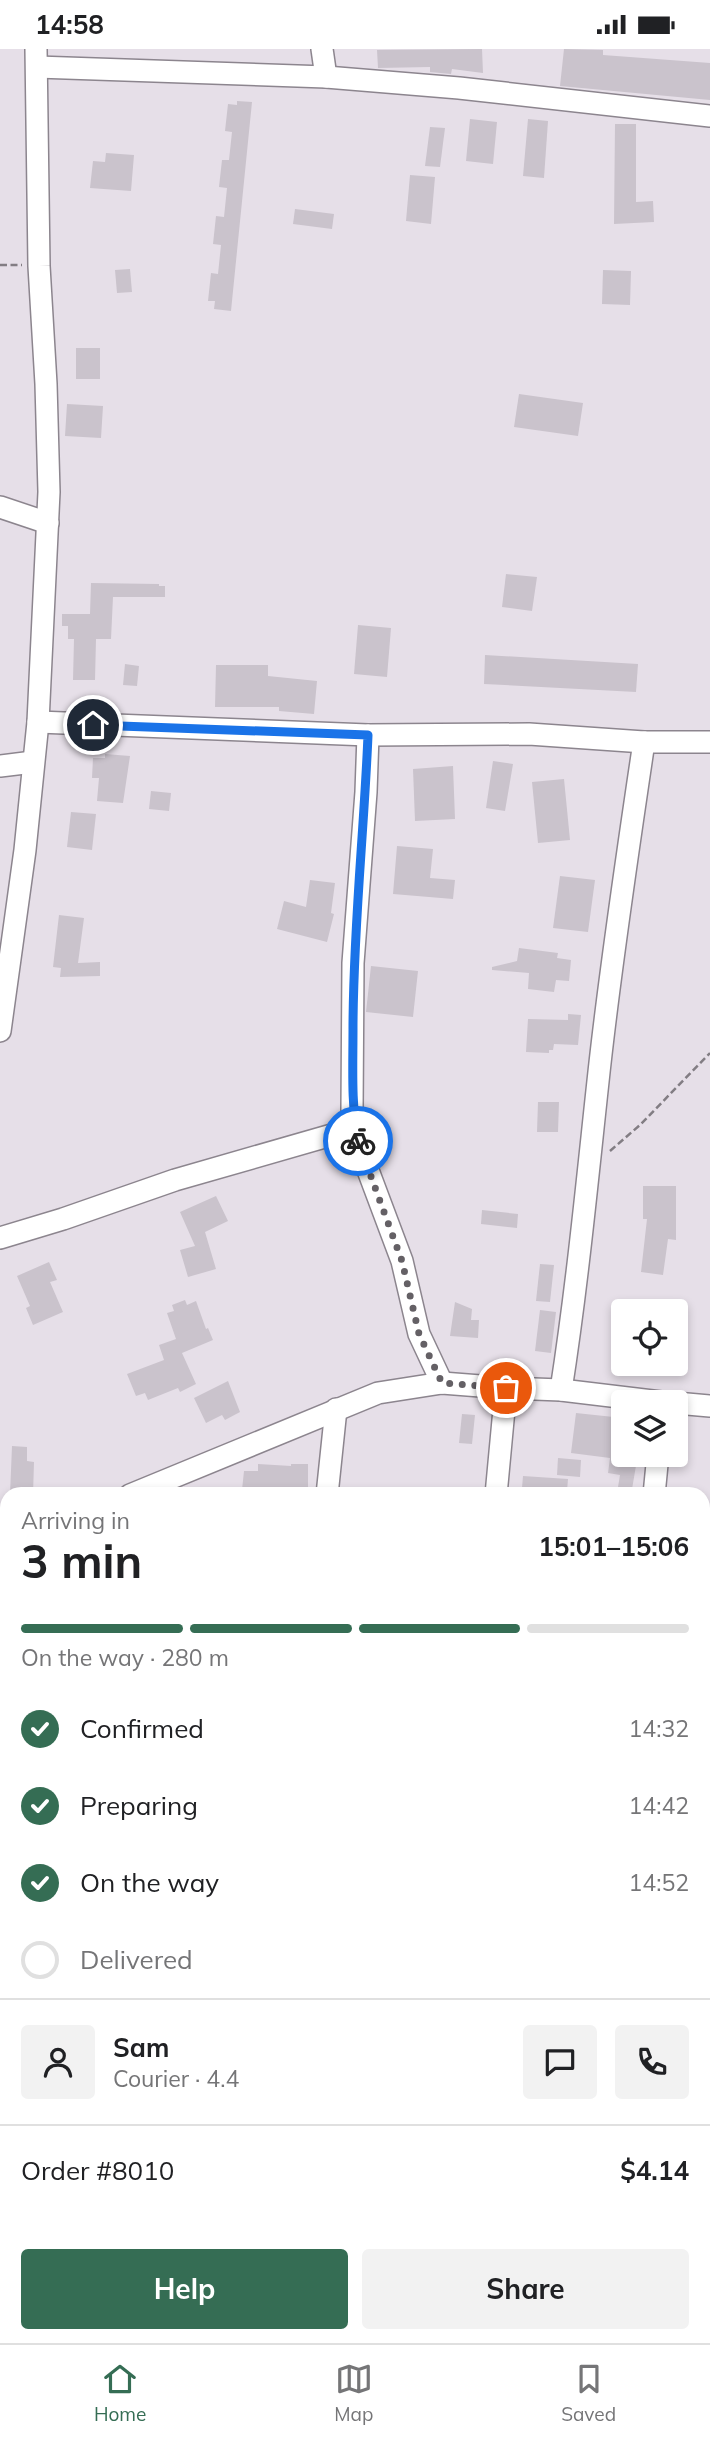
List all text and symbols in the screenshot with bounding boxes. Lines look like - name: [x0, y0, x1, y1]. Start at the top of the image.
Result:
- text: 14:58: [35, 8, 104, 41]
- pin: [63, 695, 123, 755]
- icon: home: [74, 706, 112, 744]
- courier: [323, 1106, 393, 1176]
- icon: bike: [339, 1122, 377, 1160]
- map controls: [611, 1299, 688, 1467]
- button: locate: [611, 1299, 688, 1376]
- pin: [476, 1358, 536, 1418]
- icon: bag: [487, 1369, 525, 1407]
- button: layers: [611, 1390, 688, 1467]
- text: Arriving in: [21, 1506, 130, 1535]
- text: 15:01–15:06: [538, 1530, 689, 1563]
- text: 3 min: [21, 1532, 142, 1590]
- text: On the way · 280 m: [21, 1643, 229, 1672]
- icon: check: [21, 1710, 59, 1748]
- text: Confirmed: [80, 1712, 204, 1745]
- text: 14:32: [629, 1714, 689, 1743]
- icon: check: [21, 1787, 59, 1825]
- text: Preparing: [80, 1789, 198, 1822]
- text: 14:42: [629, 1791, 689, 1820]
- icon: check: [21, 1864, 59, 1902]
- text: On the way: [80, 1866, 219, 1899]
- text: 14:52: [629, 1868, 689, 1897]
- text: Delivered: [80, 1943, 193, 1976]
- button: person: [21, 2025, 95, 2099]
- button: chat: [523, 2025, 597, 2099]
- button: phone: [615, 2025, 689, 2099]
- text: Sam: [113, 2031, 169, 2064]
- text: Courier · 4.4: [113, 2064, 239, 2093]
- text: Order #8010: [21, 2154, 174, 2187]
- text: $4.14: [620, 2154, 689, 2187]
- button: Help: [21, 2249, 348, 2329]
- button: Share: [362, 2249, 689, 2329]
- tab: Home: [94, 2360, 146, 2426]
- tab: Map: [334, 2360, 373, 2426]
- tab: Saved: [561, 2360, 616, 2426]

